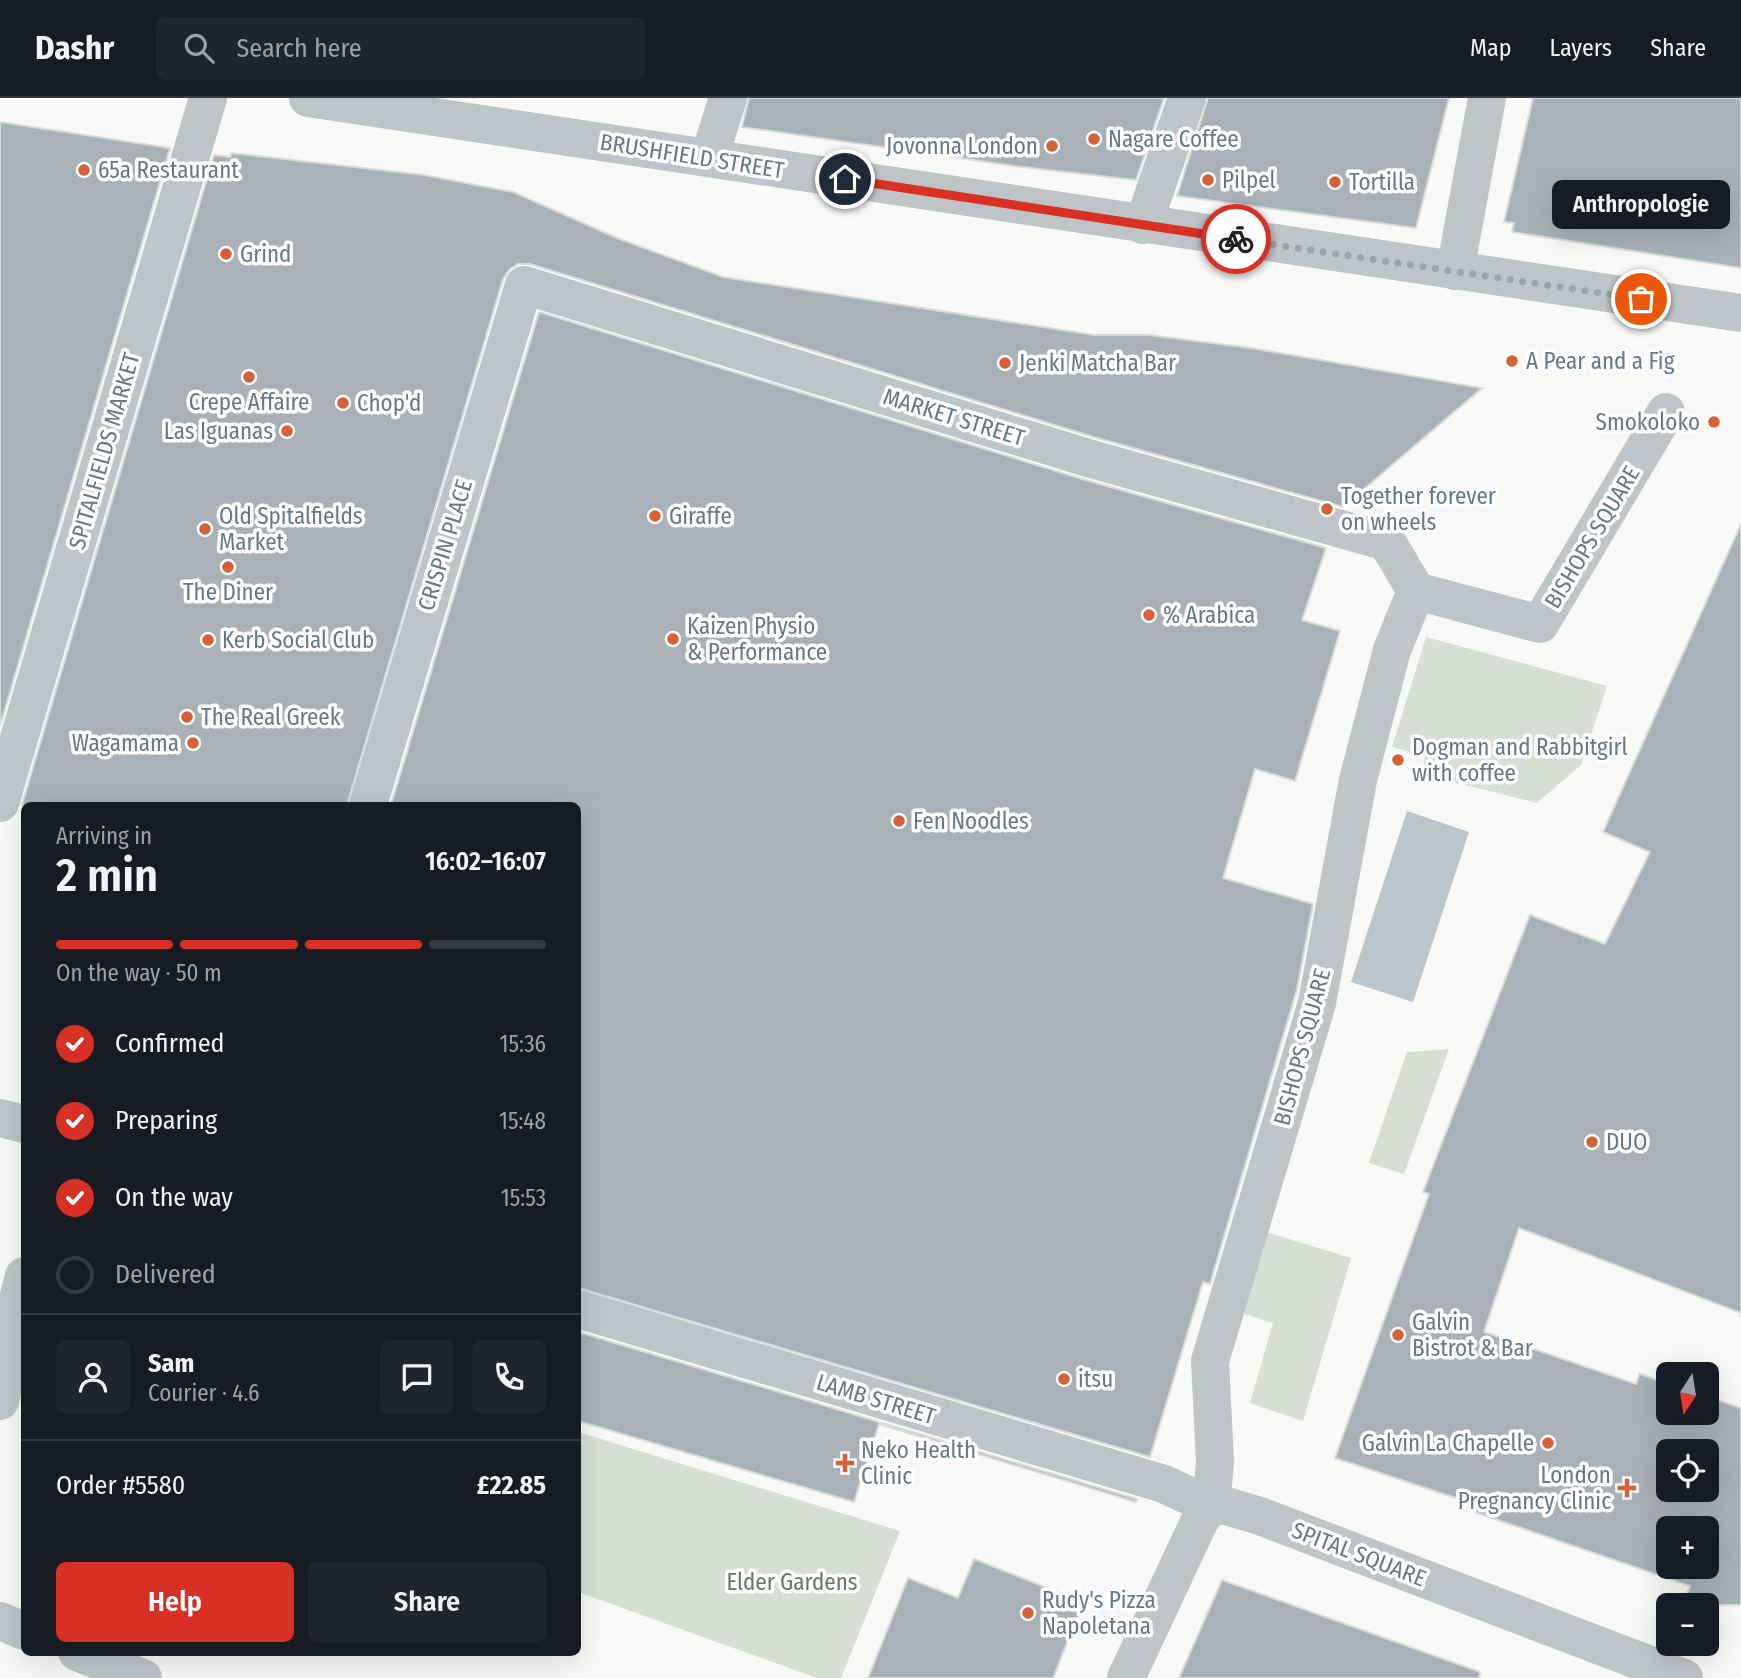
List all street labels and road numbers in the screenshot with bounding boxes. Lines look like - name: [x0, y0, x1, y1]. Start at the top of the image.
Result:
- street label: BRUSHFIELD STREET: [598, 128, 786, 184]
- street label: SPITALFIELDS MARKET: [63, 349, 146, 552]
- street label: MARKET STREET: [880, 382, 1028, 452]
- street label: BISHOPS SQUARE: [1538, 461, 1646, 613]
- street label: CRISPIN PLACE: [412, 476, 478, 614]
- street label: BISHOPS SQUARE: [1268, 965, 1336, 1129]
- street label: LAMB STREET: [813, 1368, 939, 1430]
- street label: SPITAL SQUARE: [1288, 1516, 1430, 1592]

